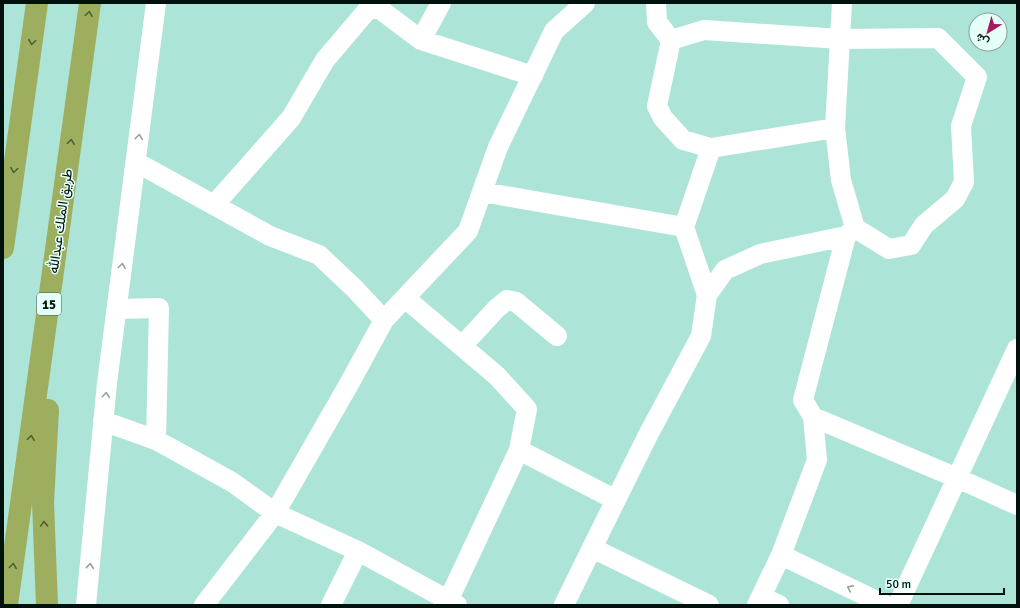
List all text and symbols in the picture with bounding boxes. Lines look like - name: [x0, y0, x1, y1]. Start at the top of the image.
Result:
- one-way arrow: [84, 10, 93, 17]
- north arrow: [968, 12, 1008, 52]
- text: ش: [973, 30, 991, 49]
- one-way arrow: [28, 39, 37, 45]
- one-way arrow: [134, 134, 143, 140]
- one-way arrow: [66, 139, 75, 145]
- one-way arrow: [10, 167, 19, 173]
- street label: طريق الملك عبدالله: [45, 168, 76, 275]
- one-way arrow: [117, 263, 126, 269]
- road number: 15: [37, 293, 61, 315]
- one-way arrow: [101, 392, 110, 398]
- one-way arrow: [26, 435, 35, 441]
- one-way arrow: [39, 521, 48, 527]
- one-way arrow: [8, 563, 17, 569]
- one-way arrow: [85, 563, 94, 569]
- scale bar: [880, 570, 1004, 596]
- text: 50 m: [886, 577, 911, 592]
- one-way arrow: [847, 585, 854, 593]

